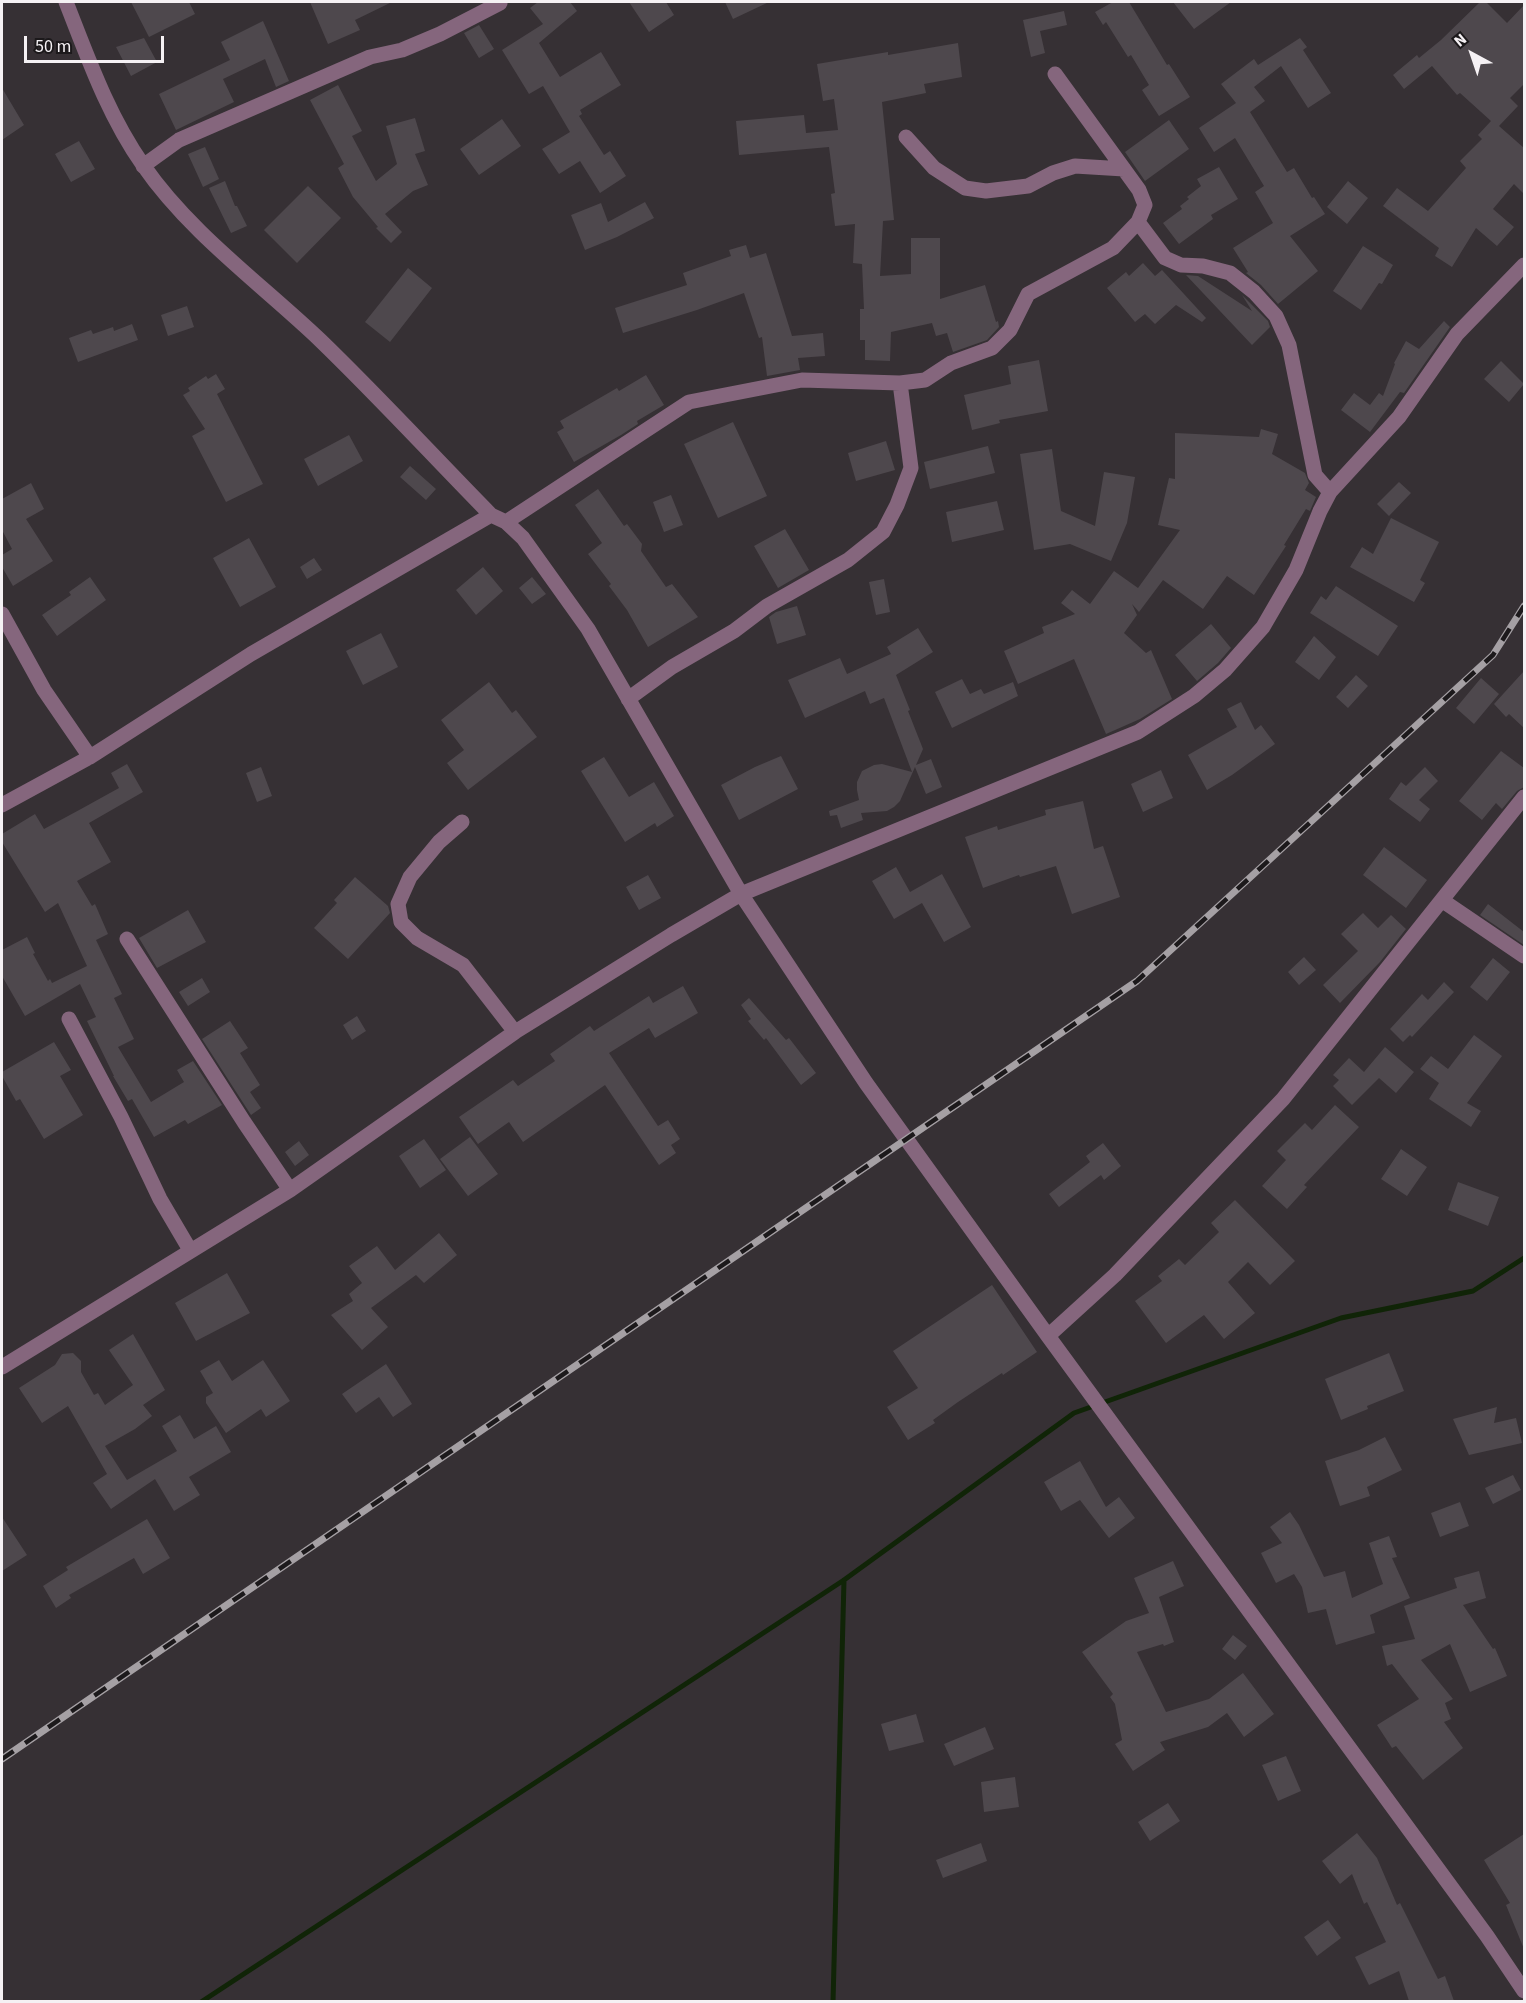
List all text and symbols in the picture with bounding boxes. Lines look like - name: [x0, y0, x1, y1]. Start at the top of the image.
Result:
- scale bar: [27, 24, 166, 62]
- north arrow: [1442, 24, 1502, 84]
- text: N: [1449, 28, 1472, 52]
- text: 50 m: [35, 34, 71, 59]

